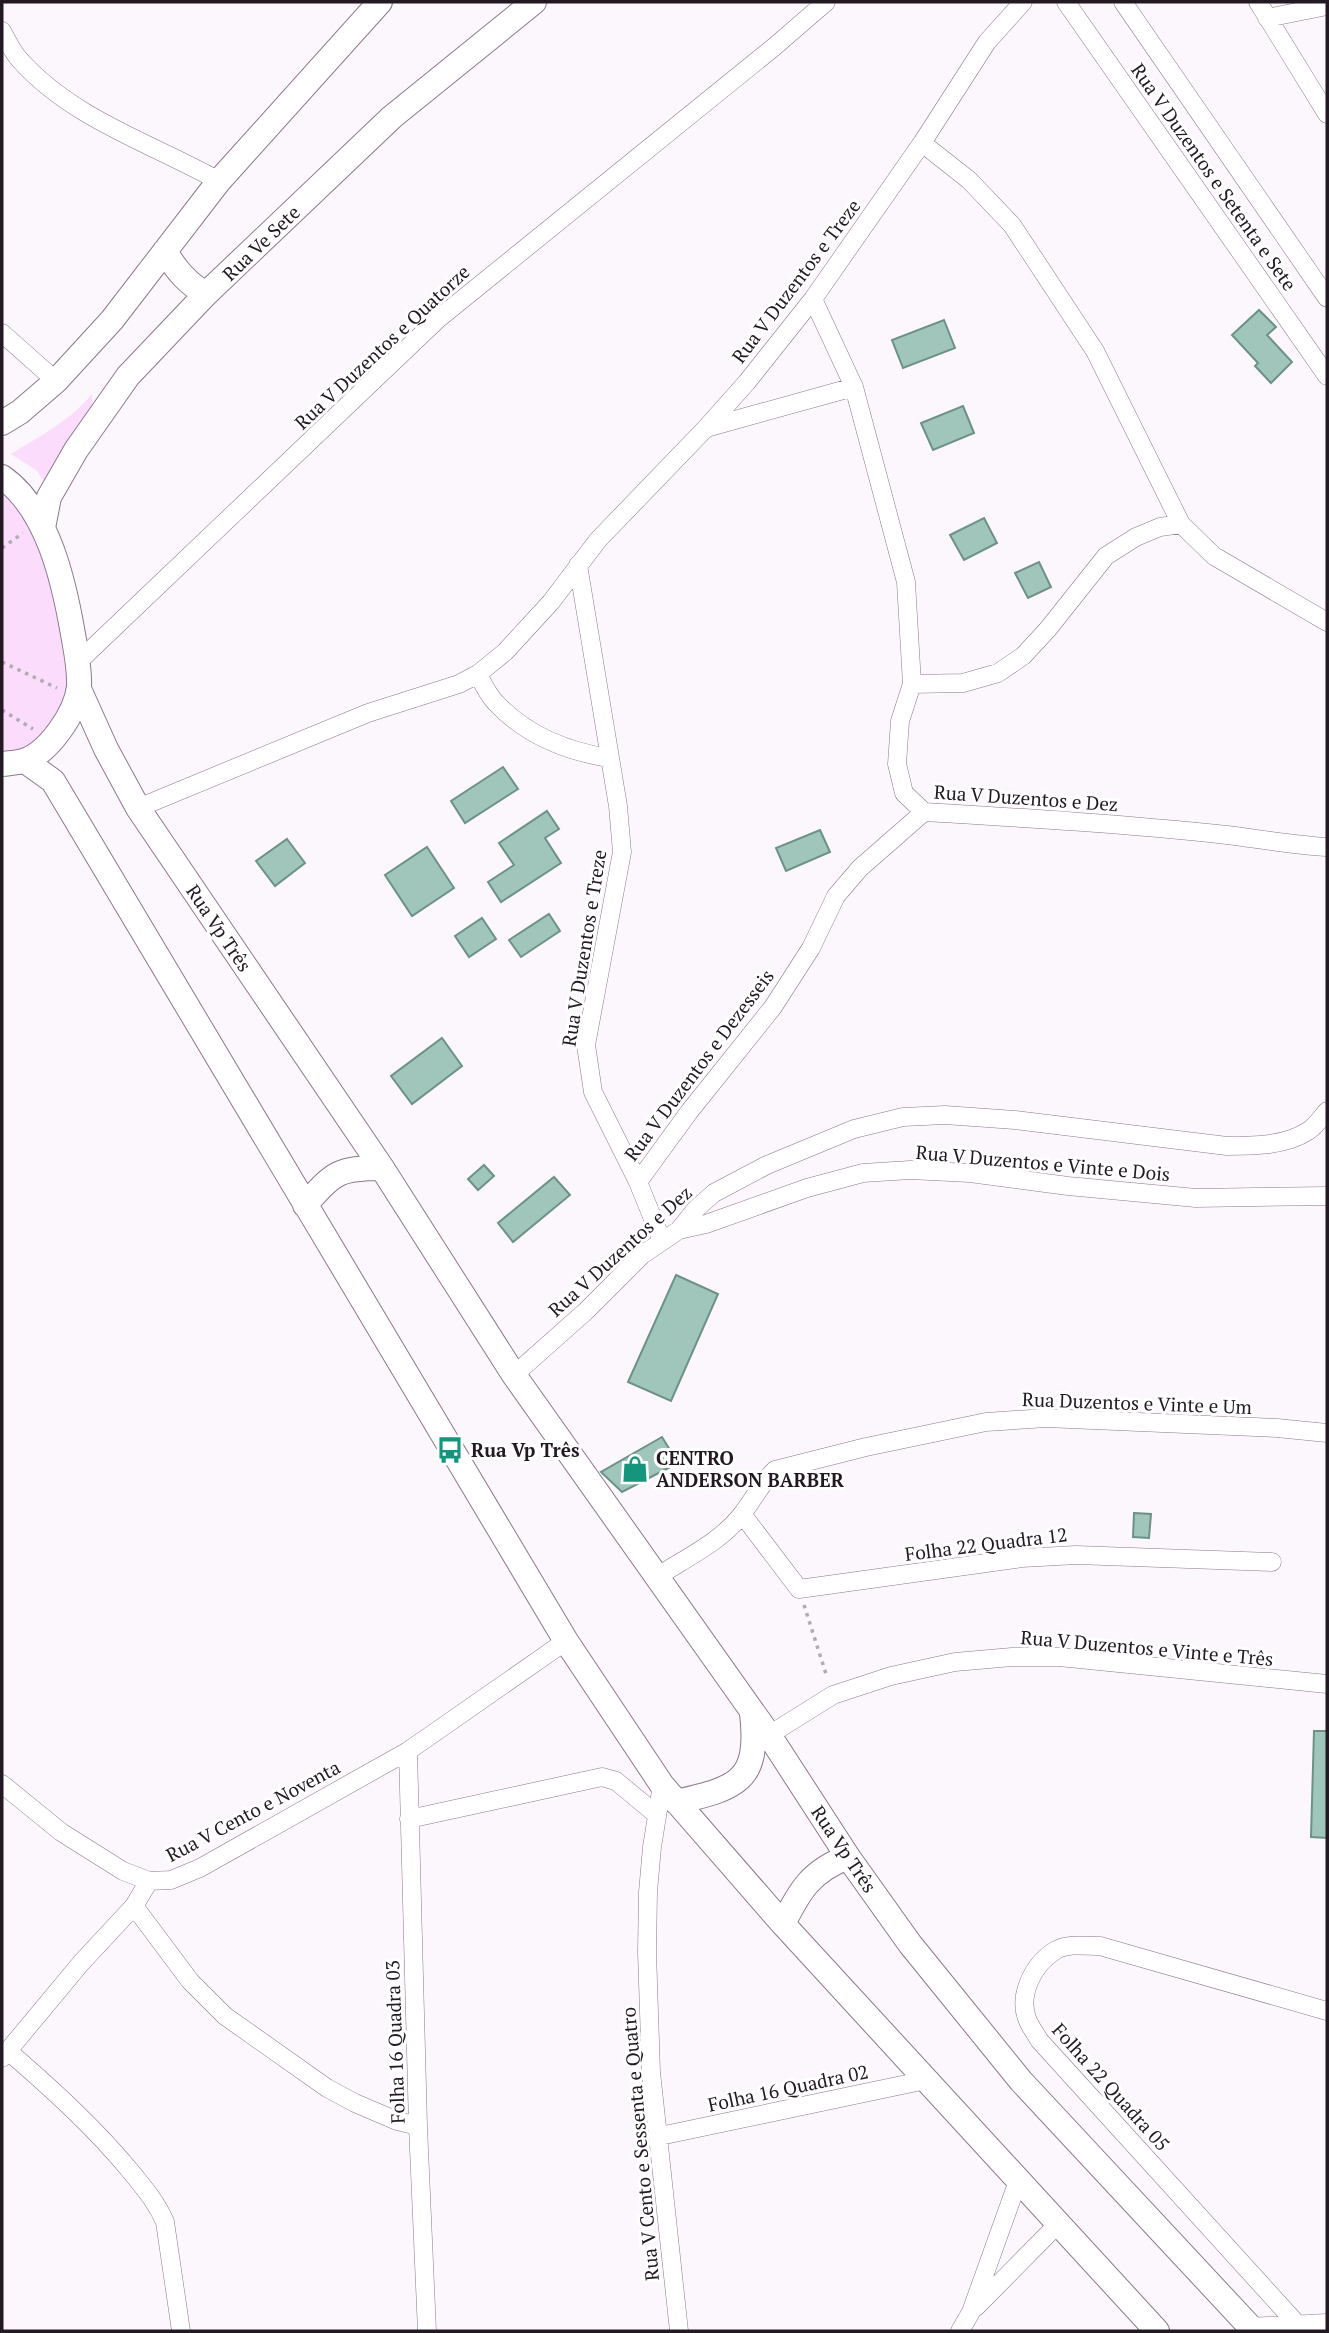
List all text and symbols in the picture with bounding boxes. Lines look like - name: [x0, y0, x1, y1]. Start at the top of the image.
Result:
- street label: Rua V Duzentos e Setenta e Sete: [1126, 58, 1303, 295]
- street label: Rua V Duzentos e Treze: [726, 194, 865, 368]
- street label: Rua Ve Sete: [217, 199, 305, 286]
- street label: Rua V Duzentos e Quatorze: [289, 259, 474, 434]
- street label: Rua V Duzentos e Dez: [933, 779, 1119, 816]
- street label: Rua V Duzentos e Treze: [556, 848, 611, 1048]
- street label: Rua Vp Três: [181, 879, 258, 976]
- street label: Rua V Duzentos e Dezesseis: [618, 964, 779, 1166]
- street label: Rua V Duzentos e Vinte e Dois: [915, 1139, 1171, 1186]
- street label: Rua V Duzentos e Dez: [543, 1180, 697, 1322]
- street label: Rua Duzentos e Vinte e Um: [1022, 1386, 1253, 1419]
- bus stop icon: Rua Vp Três: [435, 1435, 465, 1465]
- place label: Rua Vp Três: [471, 1437, 580, 1462]
- place label: CENTRO ANDERSON BARBER: [656, 1445, 845, 1492]
- shop icon: CENTRO ANDERSON BARBER: [620, 1454, 650, 1484]
- street label: Folha 22 Quadra 12: [903, 1521, 1069, 1566]
- street label: Rua V Duzentos e Vinte e Três: [1020, 1624, 1274, 1671]
- street label: Rua V Cento e Noventa: [161, 1754, 344, 1867]
- street label: Rua Vp Três: [806, 1800, 883, 1897]
- street label: Folha 16 Quadra 03: [379, 1960, 410, 2124]
- street label: Rua V Cento e Sessenta e Quatro: [615, 2006, 664, 2282]
- street label: Folha 22 Quadra 05: [1047, 2017, 1175, 2156]
- street label: Folha 16 Quadra 02: [705, 2058, 871, 2117]

